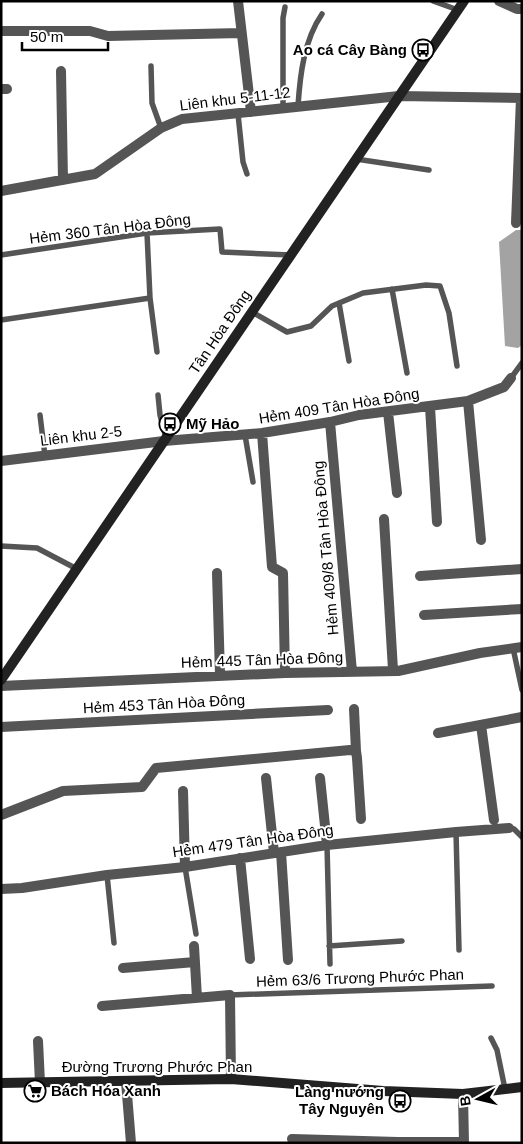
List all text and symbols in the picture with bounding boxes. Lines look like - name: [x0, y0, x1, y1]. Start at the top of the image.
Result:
- scale bar: [22, 20, 109, 52]
- text: 50 m: [30, 28, 63, 45]
- bus stop icon: Ao cá Cây Bàng: [411, 38, 435, 62]
- place label: Ao cá Cây Bàng: [293, 41, 407, 58]
- street label: Liên khu 5-11-12: [179, 83, 291, 114]
- street label: Hẻm 360 Tân Hòa Đông: [28, 210, 192, 247]
- street label: Tân Hòa Đông: [185, 287, 254, 377]
- street label: Hẻm 409 Tân Hòa Đông: [257, 384, 420, 427]
- bus stop icon: Mỹ Hảo: [158, 412, 182, 436]
- place label: Mỹ Hảo: [186, 415, 239, 432]
- street label: Liên khu 2-5: [39, 422, 123, 449]
- street label: Hẻm 409/8 Tân Hòa Đông: [309, 460, 342, 636]
- street label: Hẻm 445 Tân Hòa Đông: [181, 648, 343, 671]
- street label: Hẻm 453 Tân Hòa Đông: [82, 691, 245, 716]
- street label: Hẻm 479 Tân Hòa Đông: [171, 821, 334, 860]
- street label: Hẻm 63/6 Trương Phước Phan: [256, 965, 464, 990]
- street label: Đường Trương Phước Phan: [62, 1058, 252, 1075]
- north arrow: [453, 1074, 503, 1124]
- supermarket icon: Bách Hóa Xanh: [23, 1079, 47, 1103]
- place label: Bách Hóa Xanh: [51, 1082, 161, 1099]
- place label: Làng nướng Tây Nguyên: [295, 1083, 384, 1117]
- bus stop icon: Làng nướng Tây Nguyên: [388, 1089, 412, 1113]
- text: B: [456, 1095, 474, 1107]

